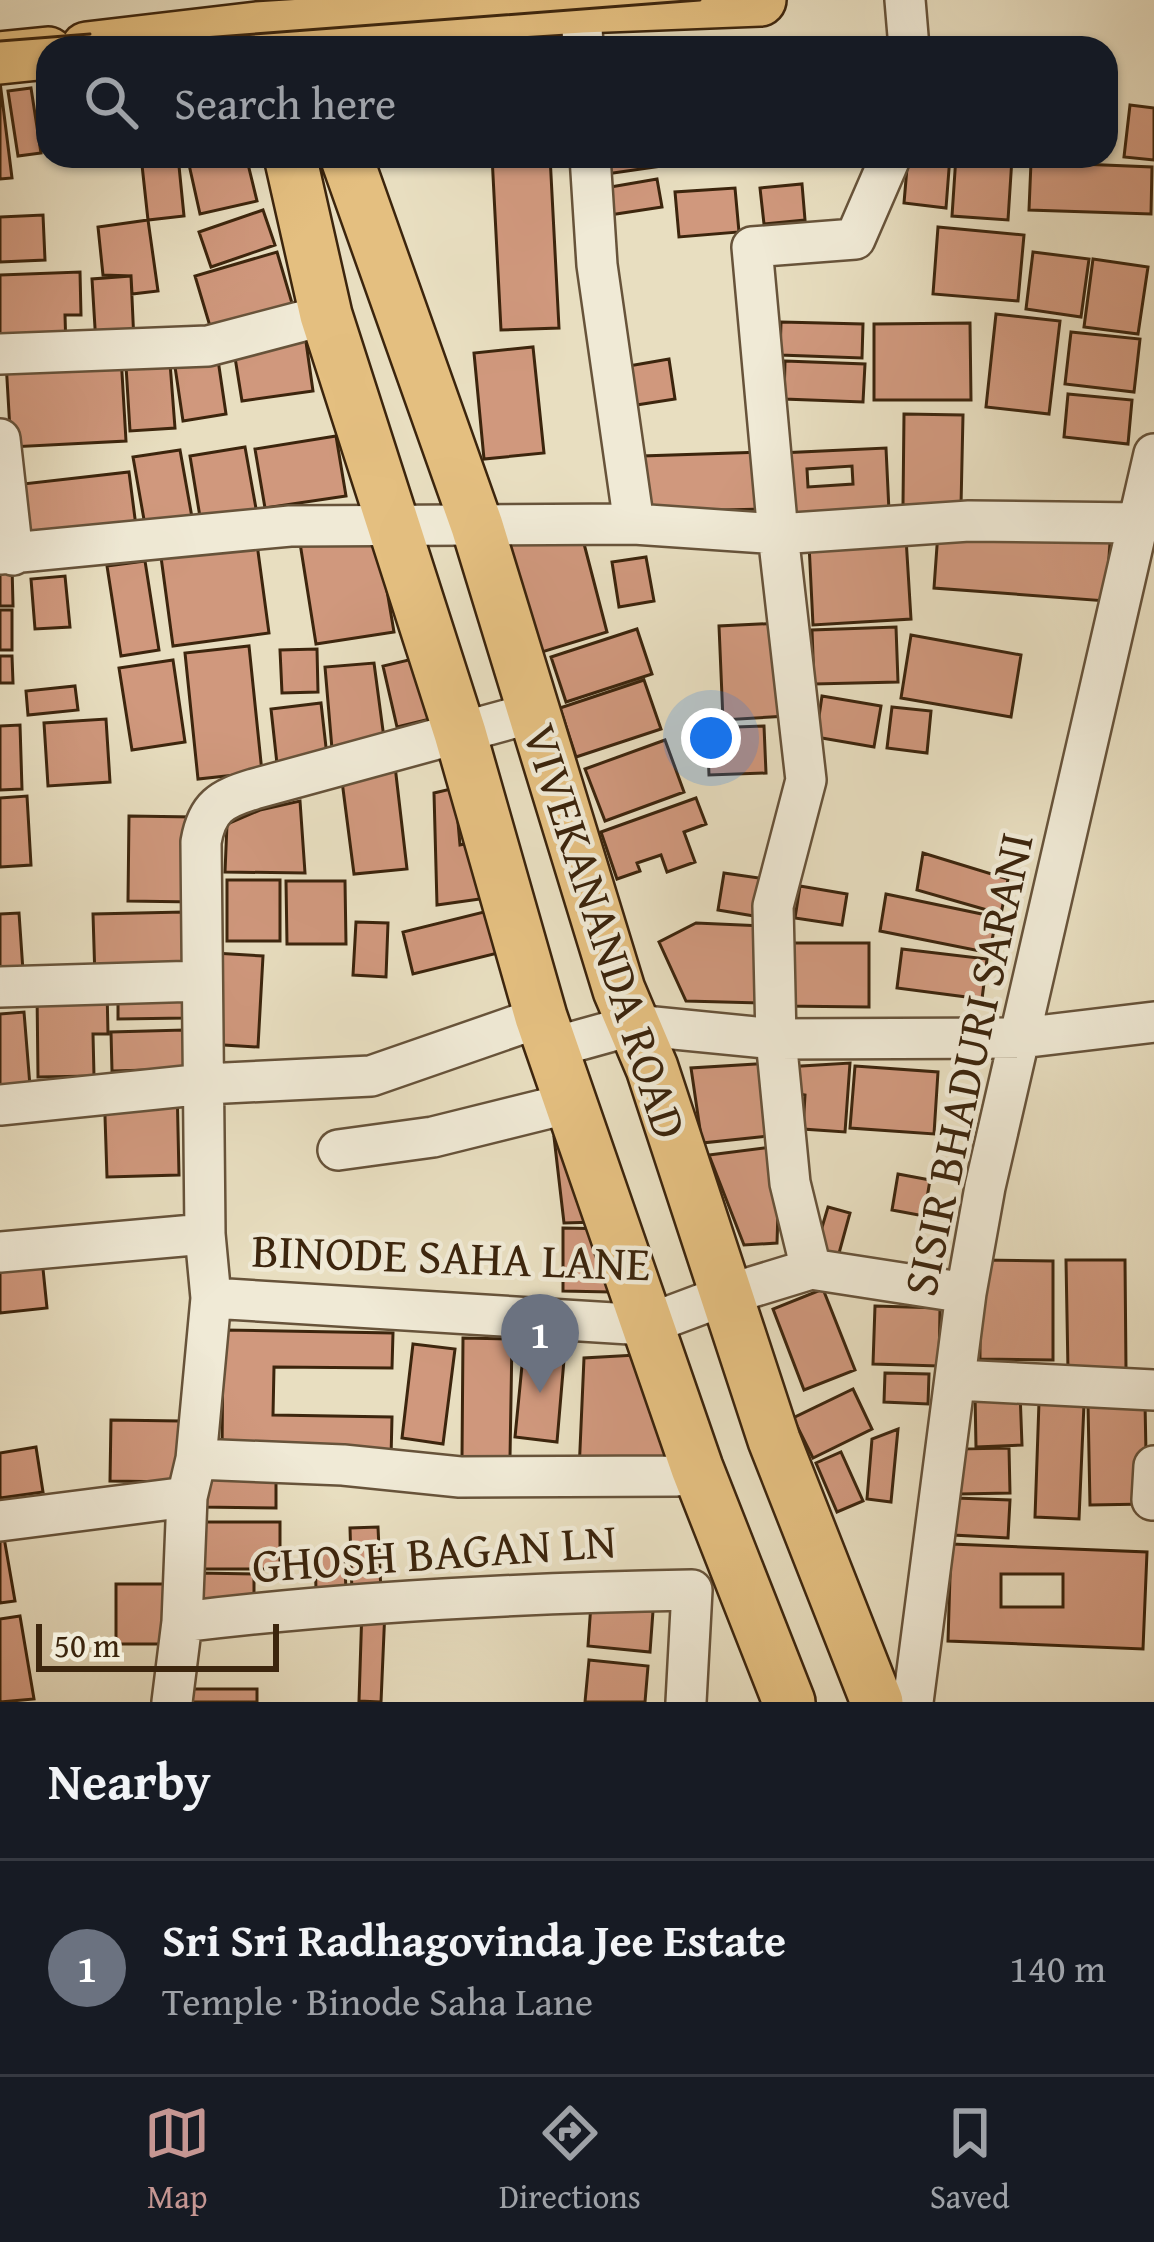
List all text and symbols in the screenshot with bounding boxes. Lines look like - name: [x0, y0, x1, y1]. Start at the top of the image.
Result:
- search box: [36, 36, 1118, 168]
- icon: search: [78, 69, 144, 135]
- text: Search here: [174, 70, 396, 135]
- your location: [681, 708, 741, 768]
- street label: VIVEKANANDA ROAD: [505, 714, 707, 1148]
- street label: SISIR BHADURI SARANI: [883, 826, 1051, 1302]
- street label: BINODE SAHA LANE: [250, 1214, 652, 1298]
- pin: 1: [501, 1294, 579, 1393]
- street label: GHOSH BAGAN LN: [250, 1504, 618, 1600]
- scale bar: [36, 1618, 279, 1671]
- text: 50 m: [54, 1621, 120, 1669]
- text: Nearby: [48, 1743, 211, 1818]
- text: Sri Sri Radhagovinda Jee Estate: [162, 1907, 786, 1972]
- text: 1: [77, 1939, 97, 1996]
- text: 140 m: [1009, 1939, 1106, 1996]
- text: Temple · Binode Saha Lane: [162, 1972, 593, 2029]
- tab: Map: [144, 2100, 210, 2220]
- tab: Directions: [499, 2100, 641, 2220]
- tab: Saved: [930, 2100, 1010, 2220]

